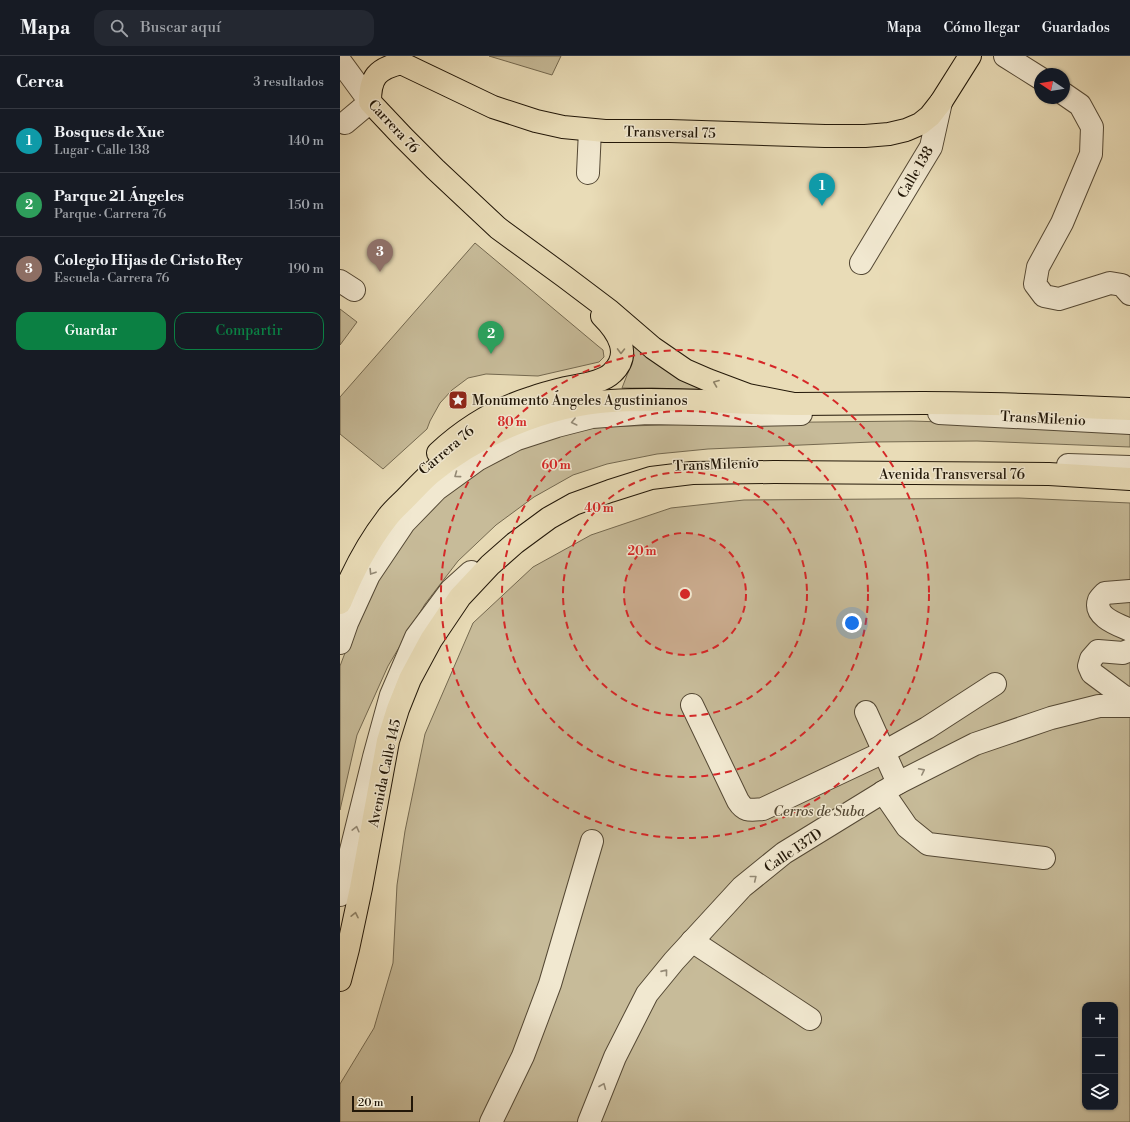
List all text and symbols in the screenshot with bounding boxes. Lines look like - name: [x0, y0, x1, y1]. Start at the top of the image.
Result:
- search box: [94, 10, 374, 46]
- text: Mapa: [20, 16, 70, 40]
- icon: search: [108, 17, 130, 39]
- text: Buscar aquí: [140, 18, 221, 37]
- text: Mapa: [887, 19, 921, 37]
- text: Cómo llegar: [943, 19, 1020, 37]
- text: Guardados: [1042, 19, 1110, 37]
- north arrow: [1034, 68, 1070, 104]
- text: Cerca: [16, 71, 64, 93]
- text: 3 resultados: [253, 74, 324, 90]
- street label: Carrera 76: [364, 96, 423, 158]
- text: Bosques de Xue: [54, 123, 164, 142]
- street label: Transversal 75: [624, 123, 716, 143]
- text: 1: [26, 133, 32, 149]
- text: 140 m: [288, 133, 324, 149]
- text: Lugar · Calle 138: [54, 142, 150, 158]
- street label: Calle 138: [894, 143, 938, 202]
- pin: 1: [809, 173, 835, 206]
- text: Parque 21 Ángeles: [54, 187, 184, 206]
- text: 2: [25, 197, 33, 213]
- text: 150 m: [289, 197, 324, 213]
- text: Parque · Carrera 76: [54, 206, 166, 222]
- pin: 3: [367, 239, 393, 272]
- text: Colegio Hijas de Cristo Rey: [54, 251, 243, 270]
- text: 3: [25, 261, 33, 277]
- text: 190 m: [288, 261, 324, 277]
- text: Escuela · Carrera 76: [54, 270, 169, 286]
- button: Guardar: [16, 312, 166, 350]
- button: Compartir: [174, 312, 324, 350]
- pin: 2: [478, 321, 504, 354]
- one-way arrow: [617, 348, 625, 354]
- one-way arrow: [712, 380, 719, 388]
- place icon: Monumento Ángeles Agustinianos: [447, 389, 469, 411]
- place label: Monumento Ángeles Agustinianos: [472, 390, 688, 410]
- street label: TransMilenio: [1000, 408, 1086, 430]
- text: 80 m: [497, 415, 527, 430]
- one-way arrow: [571, 417, 577, 425]
- street label: Carrera 76: [415, 422, 479, 479]
- street label: TransMilenio: [673, 455, 759, 475]
- text: 60 m: [541, 458, 571, 473]
- street label: Avenida Transversal 76: [878, 466, 1025, 484]
- one-way arrow: [454, 470, 461, 477]
- text: 40 m: [584, 501, 614, 516]
- text: 20 m: [627, 544, 657, 559]
- one-way arrow: [369, 568, 376, 575]
- centre of rings: [678, 587, 692, 601]
- your location: [842, 613, 862, 633]
- street label: Avenida Calle 145: [365, 717, 405, 830]
- one-way arrow: [918, 768, 926, 776]
- park label: Cerros de Suba: [773, 803, 865, 821]
- street label: Calle 137D: [761, 825, 826, 877]
- one-way arrow: [351, 826, 359, 833]
- one-way arrow: [749, 875, 756, 882]
- one-way arrow: [351, 912, 359, 918]
- one-way arrow: [660, 969, 667, 977]
- map controls: [1082, 1002, 1118, 1110]
- button: +: [1082, 1002, 1118, 1038]
- button: −: [1082, 1038, 1118, 1074]
- button: layers: [1082, 1074, 1118, 1110]
- one-way arrow: [599, 1082, 607, 1089]
- scale bar: [352, 1094, 413, 1113]
- text: 20 m: [358, 1096, 383, 1110]

